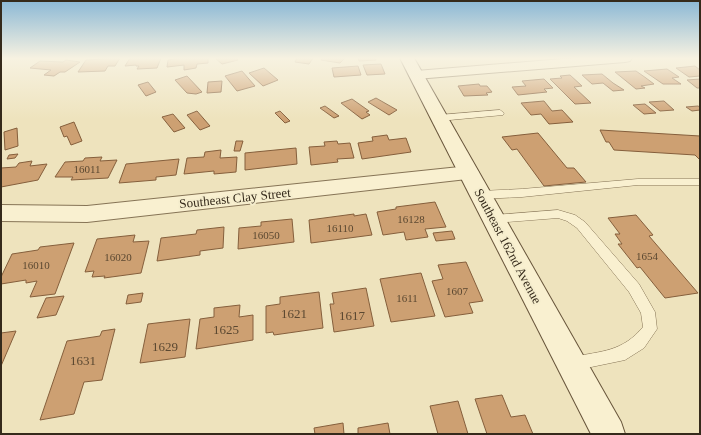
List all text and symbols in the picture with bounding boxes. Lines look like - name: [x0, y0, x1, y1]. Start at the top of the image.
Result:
- house number: 16011: [73, 163, 101, 175]
- street label: Southeast Clay Street: [179, 185, 292, 211]
- street label: Southeast 162nd Avenue: [471, 186, 545, 306]
- house number: 16128: [397, 213, 425, 225]
- house number: 16110: [326, 222, 354, 234]
- house number: 16050: [252, 229, 280, 241]
- house number: 1654: [636, 250, 659, 262]
- house number: 16020: [104, 251, 132, 263]
- house number: 16010: [22, 259, 50, 271]
- house number: 1607: [446, 285, 469, 297]
- house number: 1611: [396, 292, 418, 304]
- house number: 1621: [281, 306, 307, 321]
- house number: 1617: [339, 308, 366, 323]
- house number: 1625: [213, 322, 239, 337]
- house number: 1629: [152, 339, 178, 354]
- house number: 1631: [70, 353, 96, 368]

